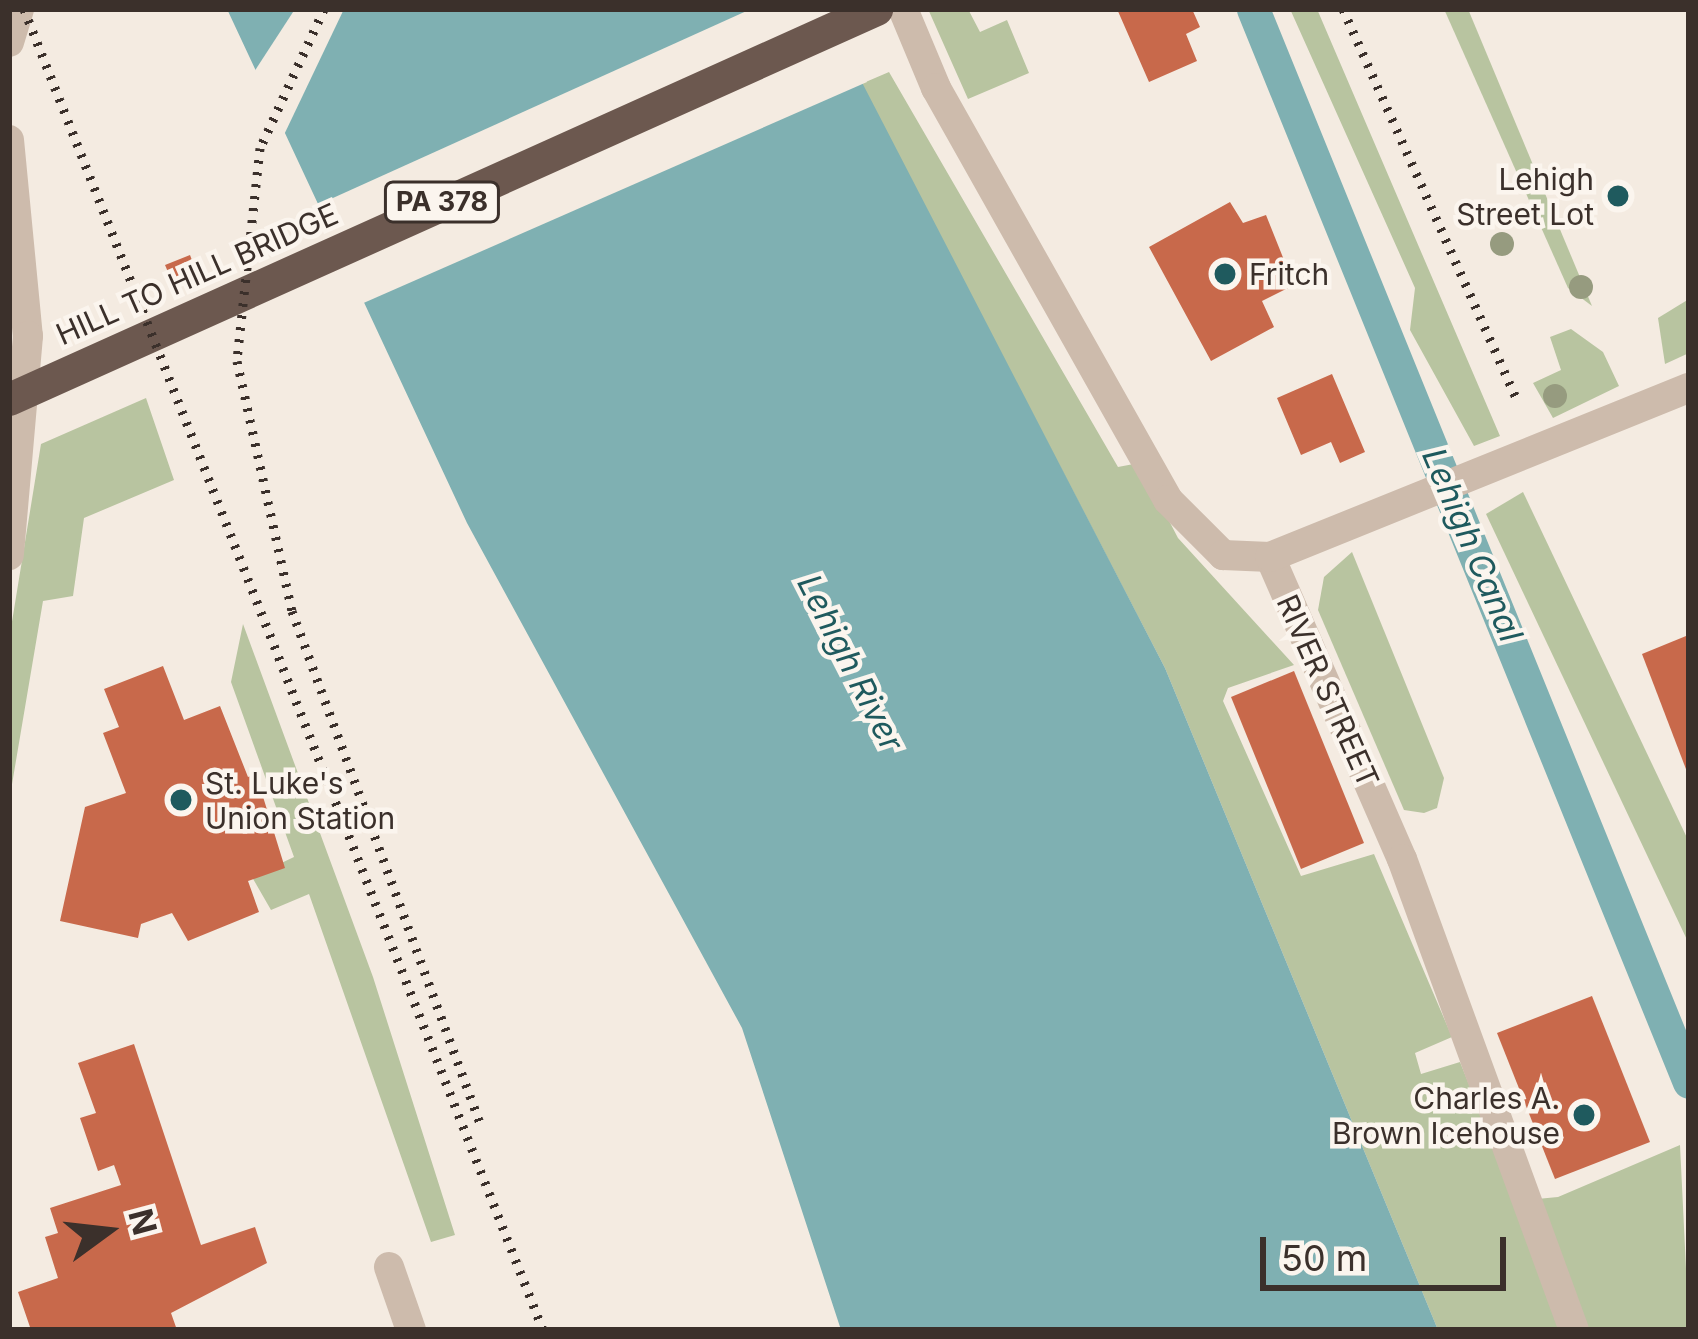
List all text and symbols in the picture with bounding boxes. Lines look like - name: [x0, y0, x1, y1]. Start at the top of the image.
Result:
- place label: Lehigh Street Lot: [1456, 161, 1594, 231]
- road number: PA 378: [382, 181, 502, 223]
- marker: Lehigh Street Lot: [1605, 183, 1631, 209]
- street label: HILL TO HILL BRIDGE: [51, 196, 343, 352]
- place label: Fritch: [1249, 256, 1329, 292]
- marker: Fritch: [1212, 261, 1238, 287]
- water label: Lehigh Canal: [1413, 442, 1531, 648]
- water label: Lehigh River: [789, 568, 911, 758]
- street label: RIVER STREET: [1269, 589, 1387, 793]
- place label: St. Luke's Union Station: [205, 765, 395, 836]
- marker: St. Luke's Union Station: [168, 787, 194, 813]
- place label: Charles A. Brown Icehouse: [1332, 1080, 1560, 1150]
- marker: Charles A. Brown Icehouse: [1571, 1102, 1597, 1128]
- north arrow: [48, 1171, 168, 1291]
- text: N: [120, 1204, 165, 1239]
- scale bar: [1266, 1213, 1512, 1287]
- text: 50 m: [1281, 1236, 1367, 1280]

